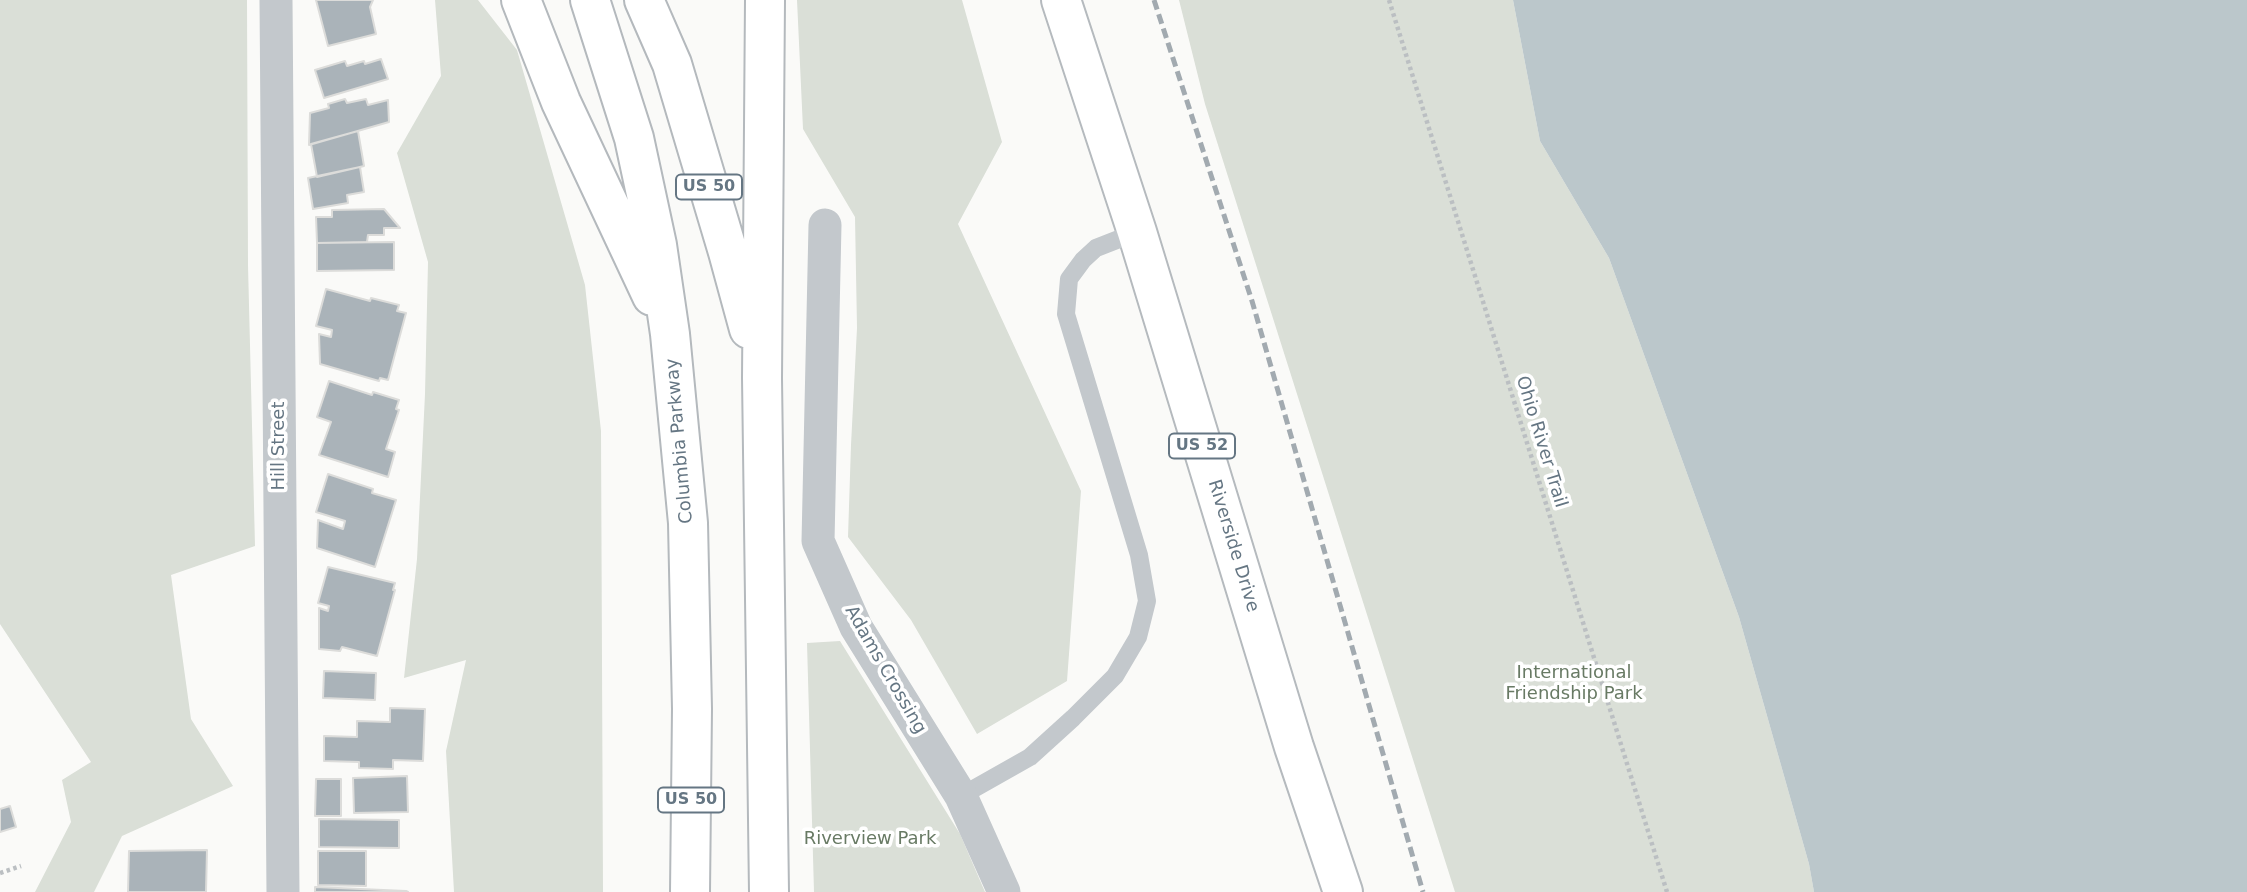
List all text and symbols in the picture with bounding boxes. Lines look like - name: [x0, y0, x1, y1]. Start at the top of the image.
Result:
- road number: US 50: [676, 174, 742, 200]
- street label: Columbia Parkway: [662, 357, 698, 525]
- street label: Ohio River Trail: [1511, 374, 1571, 510]
- street label: Hill Street: [268, 402, 290, 490]
- road number: US 52: [1169, 434, 1235, 458]
- street label: Riverside Drive: [1203, 477, 1263, 615]
- street label: Adams Crossing: [840, 602, 930, 738]
- park label: International Friendship Park: [1505, 662, 1643, 704]
- road number: US 50: [658, 788, 724, 813]
- park label: Riverview Park: [804, 828, 936, 850]

